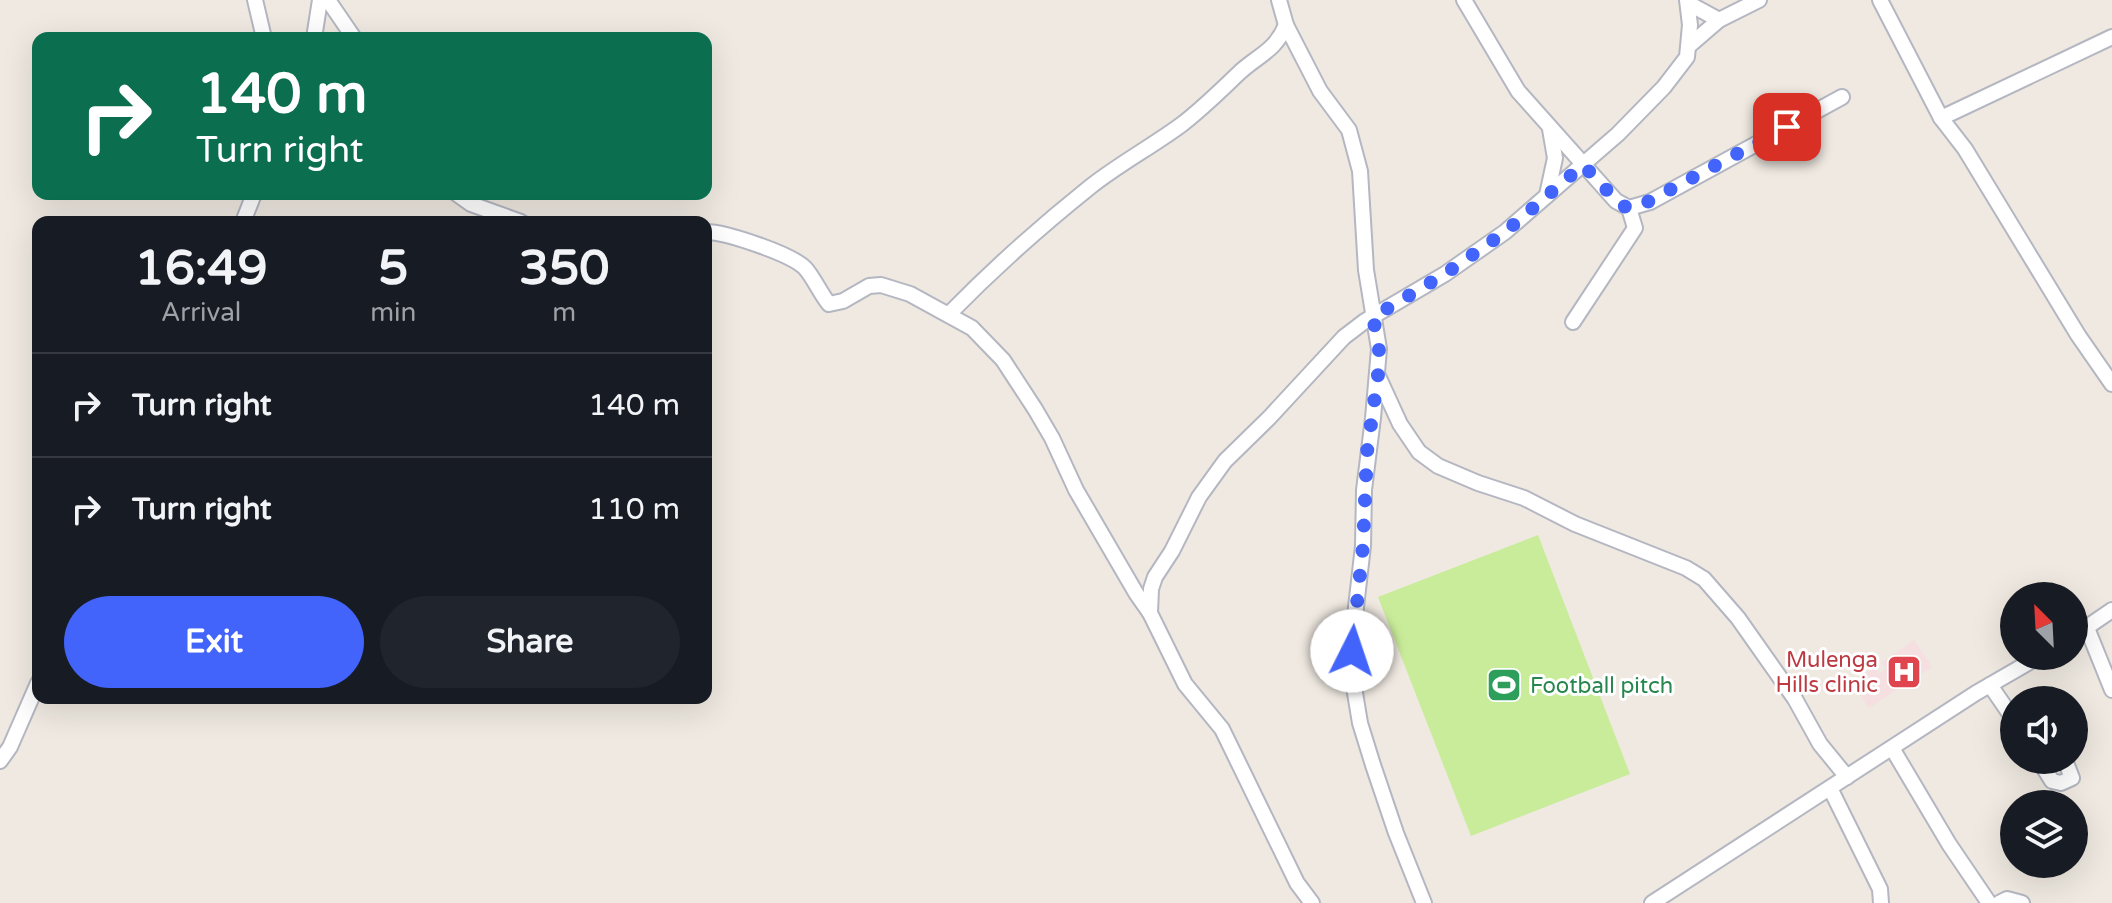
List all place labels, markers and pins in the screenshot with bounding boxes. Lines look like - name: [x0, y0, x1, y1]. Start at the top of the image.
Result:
- pin: [1753, 93, 1821, 161]
- place label: Mulenga Hills clinic: [1776, 647, 1878, 698]
- hospital icon: Mulenga Hills clinic: [1885, 653, 1923, 691]
- sports icon: Football pitch: [1485, 666, 1523, 704]
- place label: Football pitch: [1530, 673, 1673, 699]

